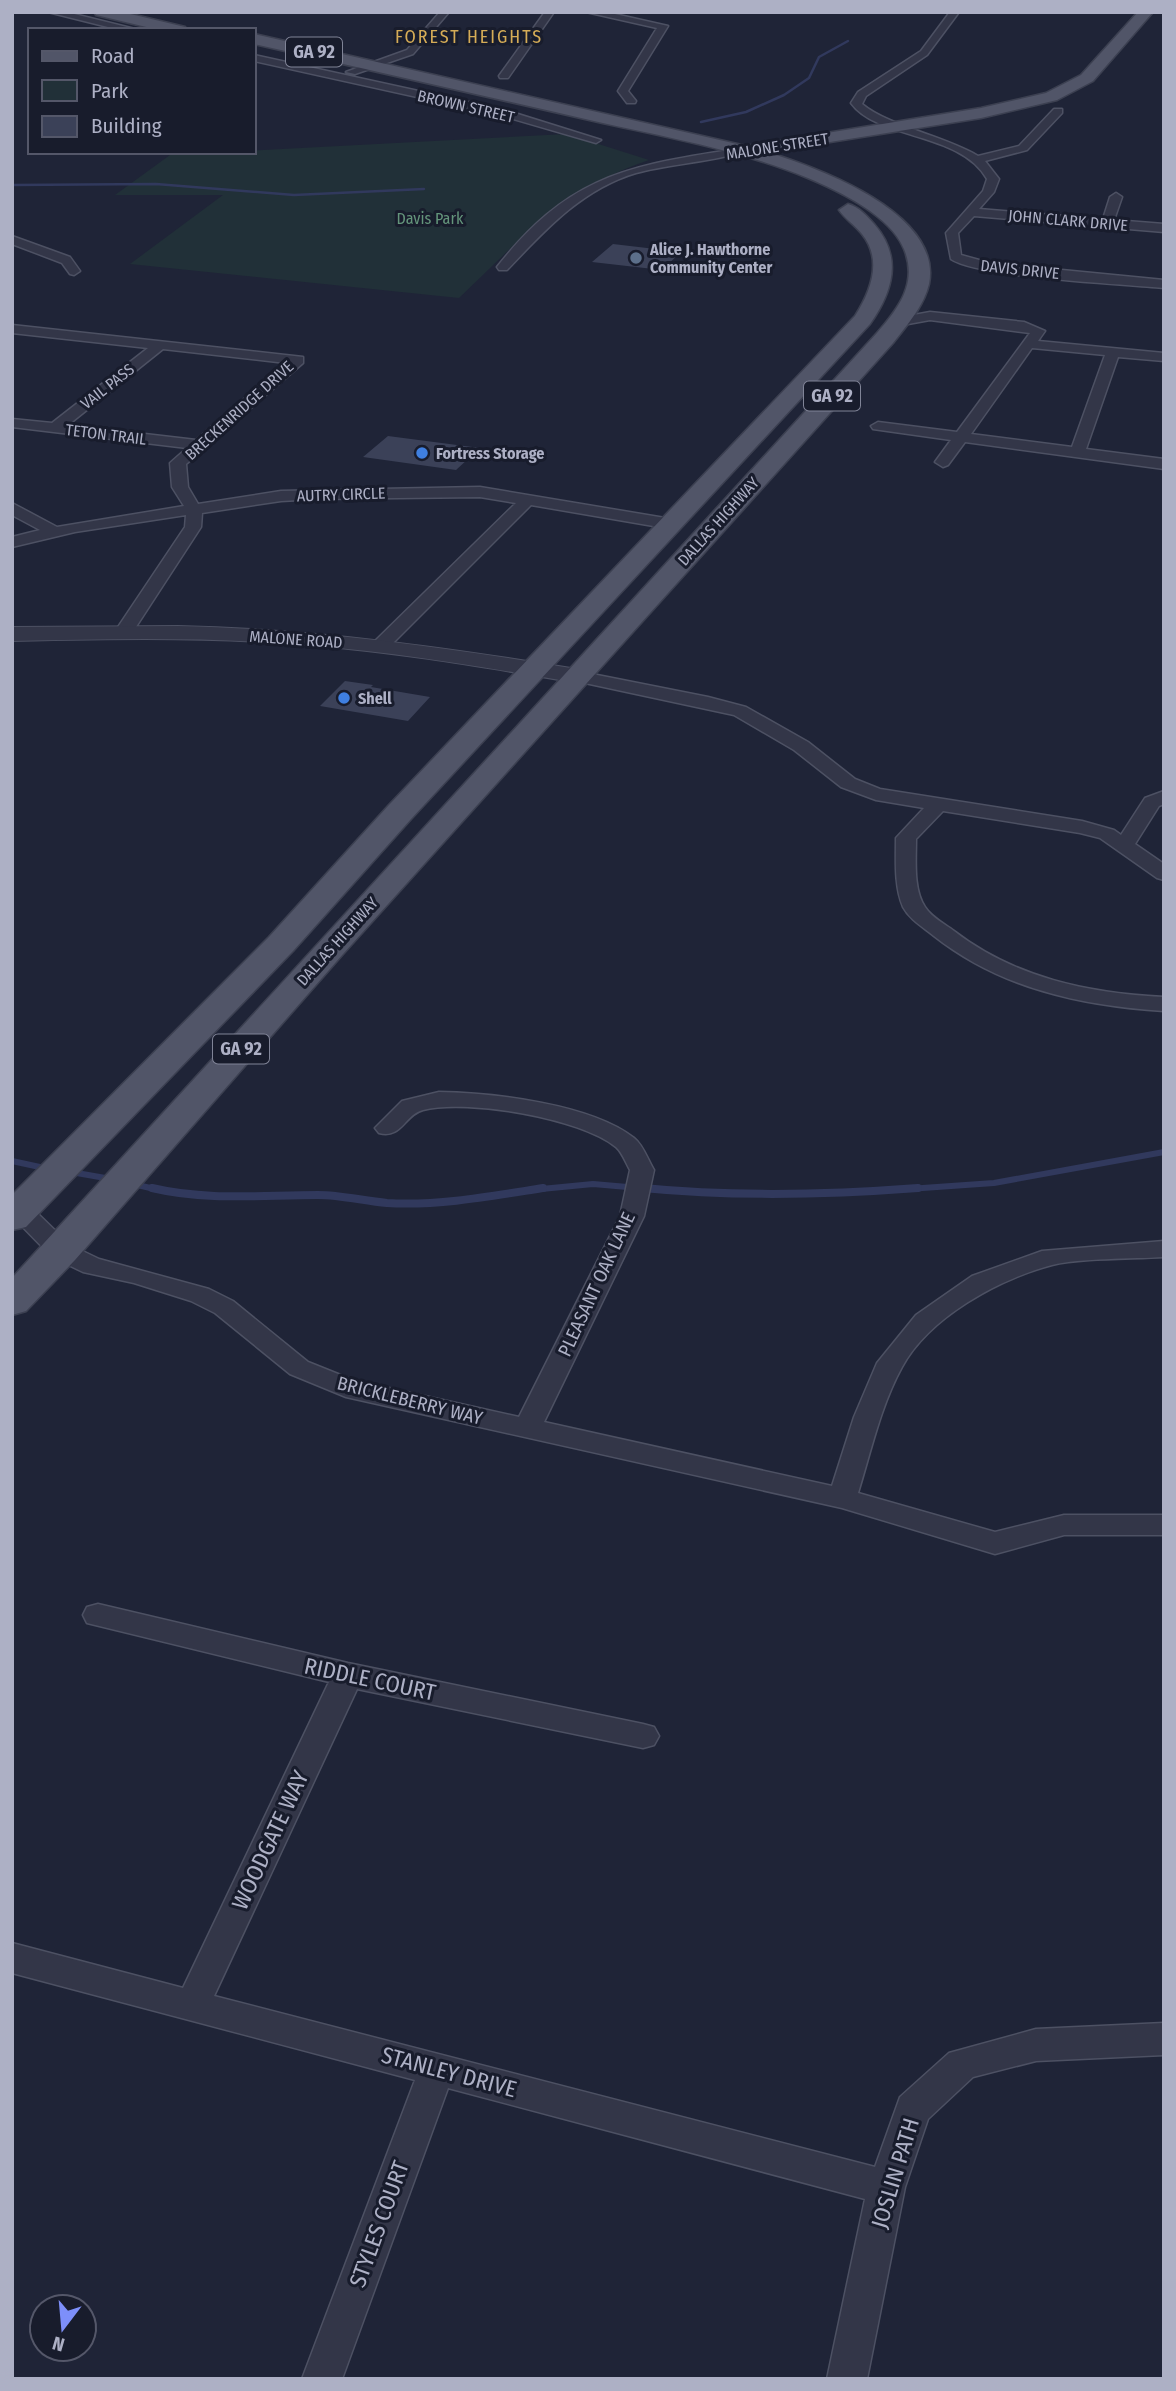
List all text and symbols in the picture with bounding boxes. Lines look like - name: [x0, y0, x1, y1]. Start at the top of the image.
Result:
- district label: FOREST HEIGHTS: [395, 26, 543, 48]
- legend: [28, 28, 256, 154]
- road number: GA 92: [286, 38, 342, 66]
- text: Road: [91, 43, 135, 69]
- text: Park: [91, 78, 129, 104]
- street label: BROWN STREET: [416, 86, 517, 127]
- text: Building: [91, 113, 162, 139]
- street label: MALONE STREET: [725, 129, 830, 164]
- street label: JOHN CLARK DRIVE: [1007, 206, 1129, 235]
- park label: Davis Park: [397, 209, 464, 228]
- place label: Alice J. Hawthorne Community Center: [649, 240, 772, 277]
- marker: Alice J. Hawthorne Community Center: [628, 250, 644, 266]
- street label: DAVIS DRIVE: [980, 256, 1060, 283]
- street label: BRECKENRIDGE DRIVE: [181, 357, 297, 464]
- street label: VAIL PASS: [77, 360, 138, 413]
- road number: GA 92: [804, 382, 860, 410]
- street label: TETON TRAIL: [65, 420, 147, 449]
- place label: Fortress Storage: [436, 444, 544, 463]
- marker: Fortress Storage: [414, 445, 430, 461]
- street label: DALLAS HIGHWAY: [674, 473, 763, 569]
- street label: AUTRY CIRCLE: [296, 483, 386, 506]
- street label: MALONE ROAD: [249, 627, 343, 652]
- place label: Shell: [358, 689, 392, 708]
- marker: Shell: [336, 690, 352, 706]
- street label: DALLAS HIGHWAY: [293, 893, 382, 989]
- road number: GA 92: [213, 1034, 269, 1064]
- street label: PLEASANT OAK LANE: [553, 1208, 640, 1360]
- street label: BRICKLEBERRY WAY: [335, 1371, 485, 1430]
- street label: RIDDLE COURT: [302, 1651, 439, 1707]
- street label: WOODGATE WAY: [226, 1766, 315, 1914]
- street label: STANLEY DRIVE: [378, 2041, 520, 2103]
- street label: JOSLIN PATH: [865, 2114, 925, 2232]
- street label: STYLES COURT: [343, 2157, 415, 2291]
- north arrow: [28, 2293, 98, 2363]
- text: N: [50, 2331, 67, 2356]

